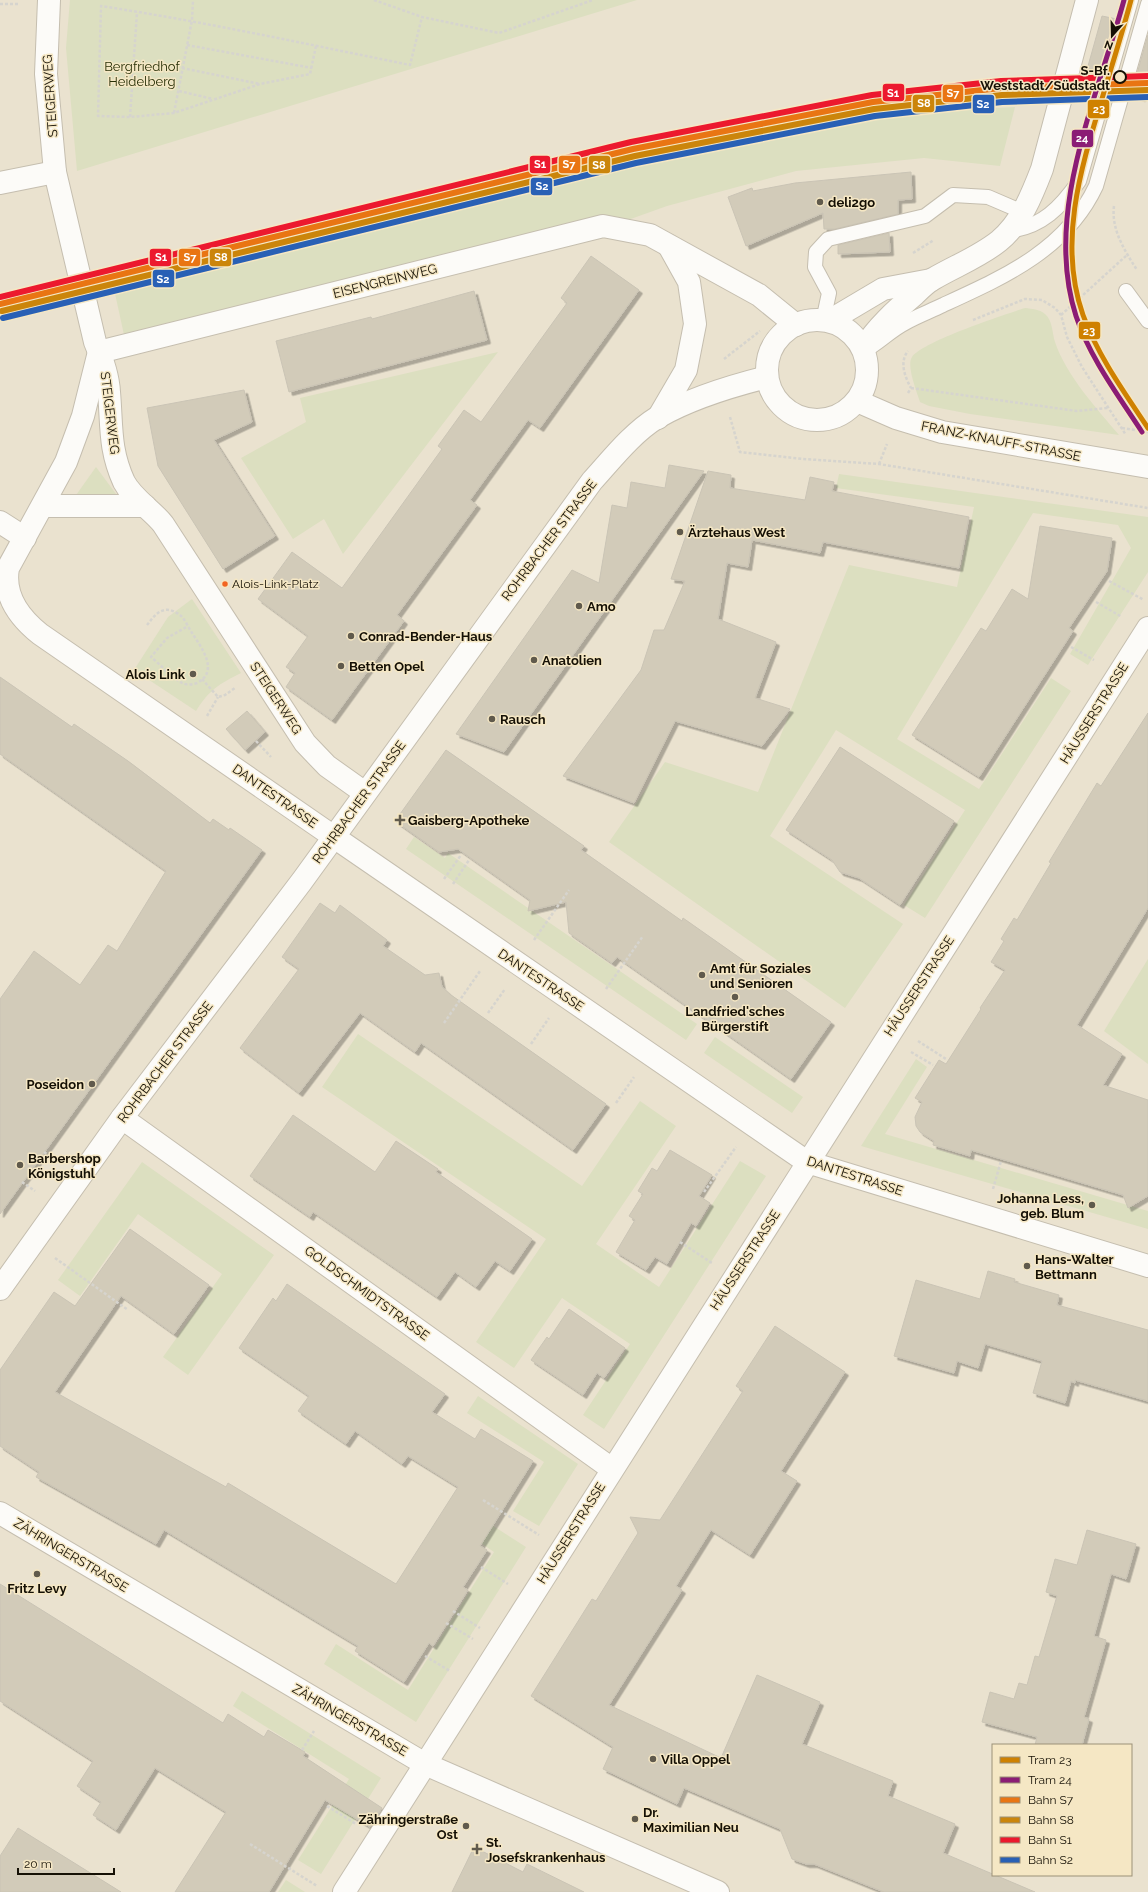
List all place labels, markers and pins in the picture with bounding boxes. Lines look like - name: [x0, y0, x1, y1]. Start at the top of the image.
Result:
- place label: S-Bf. Weststadt/Südstadt: [980, 63, 1110, 93]
- marker: S-Bf. Weststadt/Südstadt: [1113, 70, 1127, 84]
- place label: deli2go: [828, 195, 875, 210]
- marker: deli2go: [815, 197, 825, 207]
- place label: Ärztehaus West: [688, 525, 785, 540]
- marker: Ärztehaus West: [675, 527, 685, 537]
- place label: Alois-Link-Platz: [232, 577, 319, 591]
- marker: Alois-Link-Platz: [220, 579, 230, 589]
- place label: Amo: [587, 599, 616, 614]
- marker: Amo: [574, 601, 584, 611]
- place label: Conrad-Bender-Haus: [359, 629, 493, 644]
- marker: Conrad-Bender-Haus: [346, 631, 356, 641]
- place label: Anatolien: [542, 653, 602, 668]
- marker: Anatolien: [529, 655, 539, 665]
- place label: Betten Opel: [349, 659, 425, 674]
- marker: Betten Opel: [336, 661, 346, 671]
- place label: Alois Link: [125, 667, 186, 682]
- marker: Alois Link: [188, 669, 198, 679]
- place label: Rausch: [500, 712, 546, 727]
- marker: Rausch: [487, 714, 497, 724]
- place label: Gaisberg-Apotheke: [408, 813, 530, 828]
- marker: Gaisberg-Apotheke: [395, 815, 405, 825]
- place label: Amt für Soziales und Senioren: [710, 961, 811, 991]
- marker: Amt für Soziales und Senioren: [697, 970, 707, 980]
- marker: Landfried'sches Bürgerstift: [730, 992, 740, 1002]
- place label: Landfried'sches Bürgerstift: [685, 1004, 785, 1034]
- place label: Poseidon: [27, 1077, 84, 1092]
- marker: Poseidon: [87, 1079, 97, 1089]
- place label: Barbershop Königstuhl: [28, 1151, 101, 1181]
- marker: Barbershop Königstuhl: [15, 1160, 25, 1170]
- place label: Johanna Less, geb. Blum: [997, 1191, 1084, 1221]
- marker: Johanna Less, geb. Blum: [1087, 1200, 1097, 1210]
- place label: Hans-Walter Bettmann: [1035, 1252, 1114, 1282]
- marker: Hans-Walter Bettmann: [1022, 1261, 1032, 1271]
- marker: Fritz Levy: [32, 1569, 42, 1579]
- place label: Fritz Levy: [7, 1581, 67, 1596]
- place label: Villa Oppel: [661, 1752, 731, 1767]
- marker: Villa Oppel: [648, 1754, 658, 1764]
- place label: Dr. Maximilian Neu: [643, 1805, 739, 1835]
- place label: Zähringerstraße Ost: [358, 1812, 458, 1842]
- marker: Dr. Maximilian Neu: [630, 1814, 640, 1824]
- marker: Zähringerstraße Ost: [461, 1821, 471, 1831]
- place label: St. Josefskrankenhaus: [486, 1835, 606, 1865]
- marker: St. Josefskrankenhaus: [471, 1843, 483, 1855]

